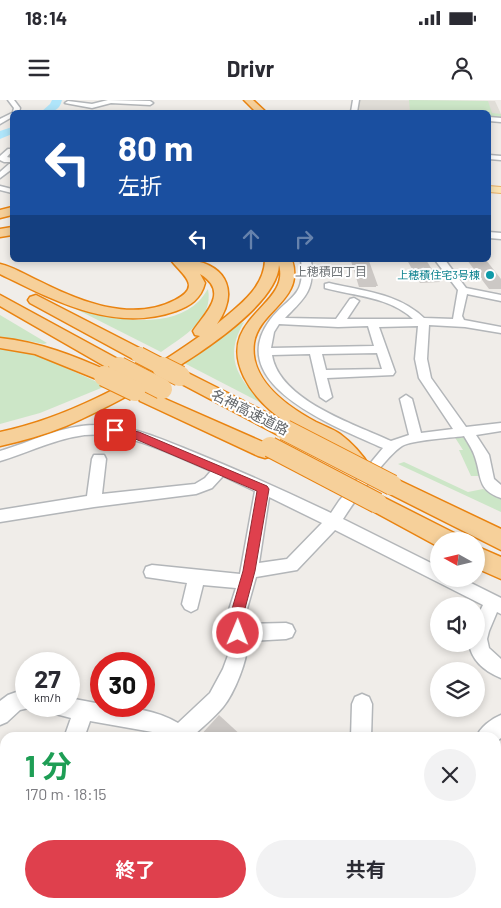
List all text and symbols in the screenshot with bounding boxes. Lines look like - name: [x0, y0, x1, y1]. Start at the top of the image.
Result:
- text: 18:14: [25, 6, 67, 29]
- icon: menu: [25, 54, 53, 82]
- icon: person: [448, 54, 476, 82]
- text: Drivr: [227, 55, 274, 81]
- text: 80 m: [118, 126, 193, 168]
- icon: left: [35, 130, 100, 195]
- text: 左折: [118, 172, 162, 198]
- icon: left: [184, 225, 212, 253]
- icon: ahead: [237, 225, 265, 253]
- icon: right: [290, 225, 318, 253]
- district label: 上穂積四丁目: [295, 264, 367, 278]
- place label: 上穂積住宅3号棟: [397, 268, 480, 281]
- marker: 上穂積住宅3号棟: [484, 269, 496, 281]
- street label: 名神高速道路: [209, 385, 292, 438]
- pin: [94, 409, 136, 451]
- icon: arrive: [101, 416, 129, 444]
- north arrow: [430, 532, 485, 588]
- map controls: [430, 532, 485, 717]
- button: sound: [430, 597, 485, 652]
- position arrow: [211, 606, 263, 658]
- speed limit sign: 30: [90, 652, 155, 717]
- button: layers: [430, 662, 485, 717]
- text: 27: [34, 663, 61, 693]
- text: km/h: [34, 690, 61, 704]
- text: 1 分: [25, 747, 72, 783]
- button: close: [424, 749, 476, 801]
- text: 170 m · 18:15: [25, 784, 107, 803]
- button: 終了: [25, 840, 246, 898]
- button: 共有: [256, 840, 476, 898]

